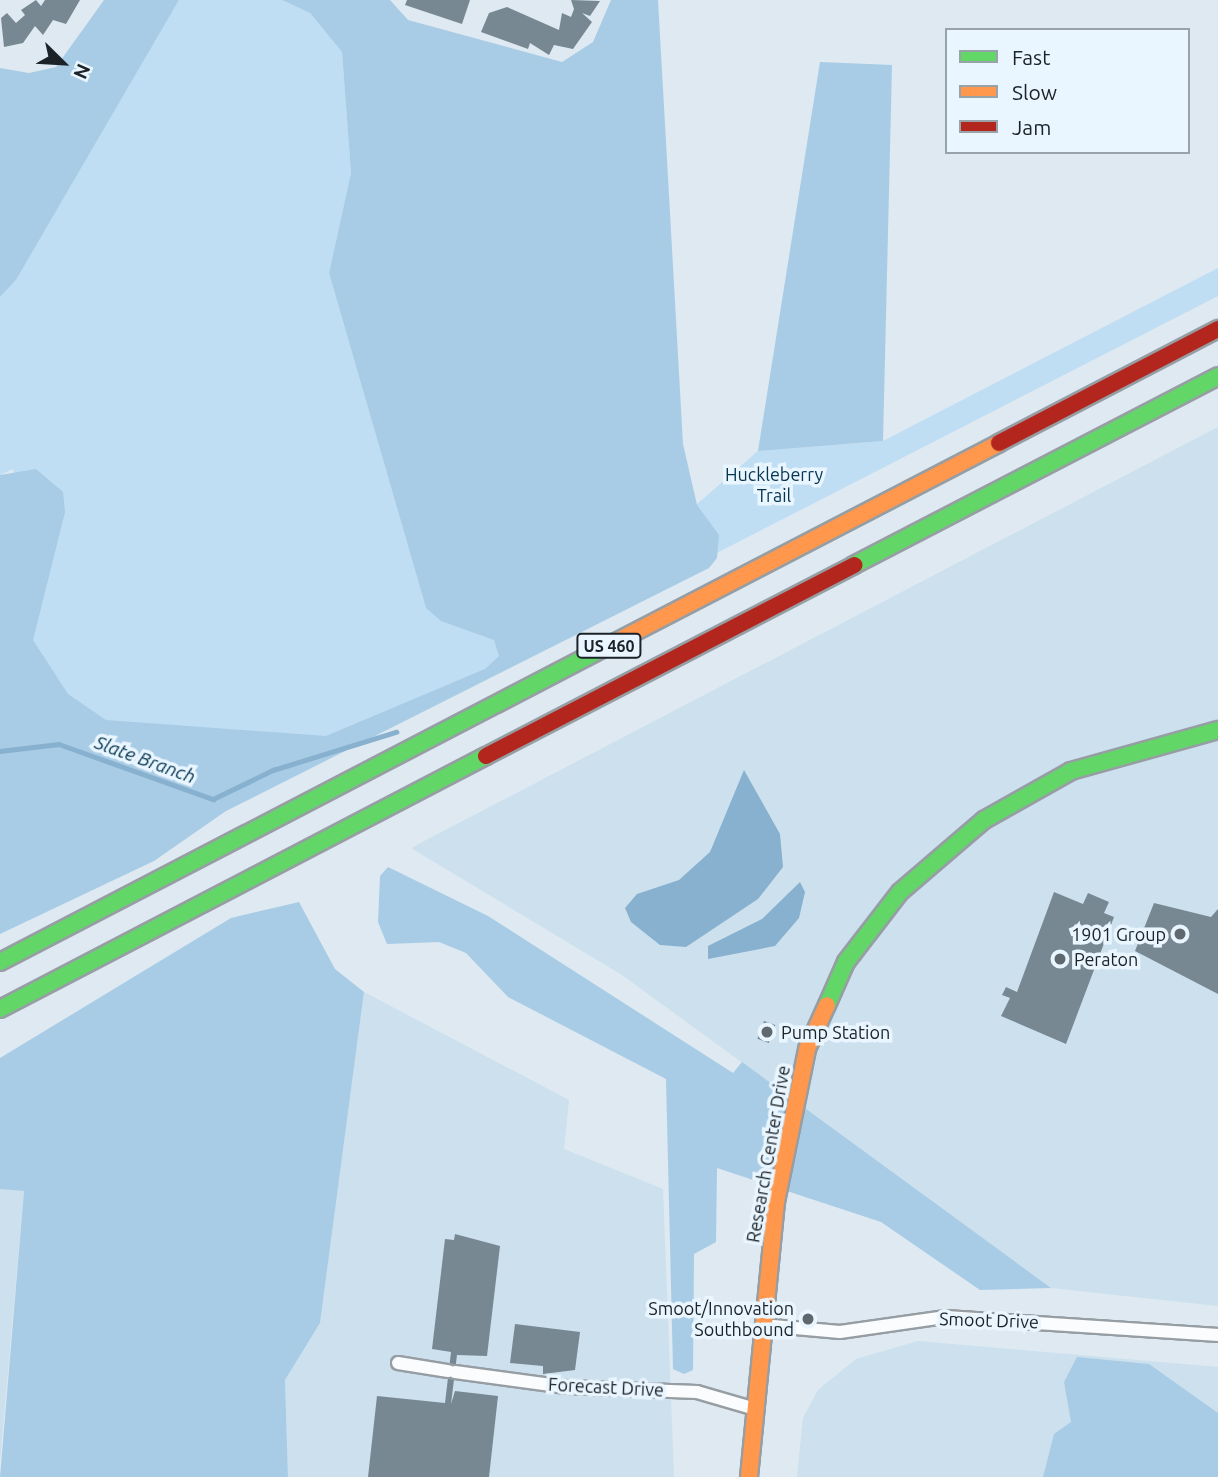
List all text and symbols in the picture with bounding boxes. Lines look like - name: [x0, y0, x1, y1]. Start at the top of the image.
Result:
- north arrow: [28, 28, 98, 98]
- legend: [945, 28, 1190, 154]
- text: Fast: [1012, 45, 1050, 69]
- text: N: [69, 61, 95, 82]
- text: Slow: [1012, 80, 1057, 104]
- text: Jam: [1012, 115, 1051, 139]
- park label: Huckleberry Trail: [725, 464, 823, 506]
- road number: US 460: [576, 634, 642, 659]
- water label: Slate Branch: [92, 731, 198, 789]
- place label: 1901 Group: [1071, 923, 1166, 945]
- marker: 1901 Group: [1172, 926, 1188, 942]
- place label: Peraton: [1074, 948, 1138, 970]
- marker: Peraton: [1052, 951, 1068, 967]
- place label: Pump Station: [781, 1021, 890, 1043]
- marker: Pump Station: [759, 1024, 775, 1040]
- street label: Research Center Drive: [742, 1064, 794, 1244]
- place label: Smoot/Innovation Southbound: [648, 1298, 794, 1340]
- street label: Smoot Drive: [939, 1307, 1039, 1333]
- marker: Smoot/Innovation Southbound: [800, 1311, 816, 1327]
- street label: Forecast Drive: [548, 1373, 664, 1401]

